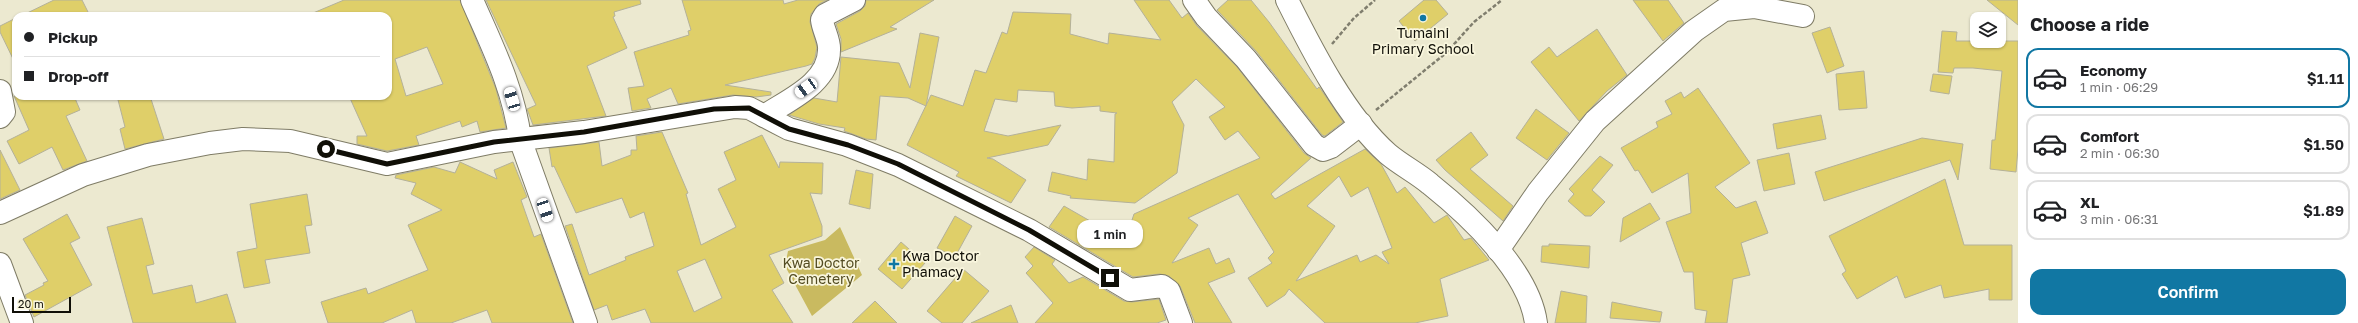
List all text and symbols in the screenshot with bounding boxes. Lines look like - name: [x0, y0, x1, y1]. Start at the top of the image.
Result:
- map controls: [1970, 12, 2006, 48]
- button: layers: [1970, 12, 2006, 48]
- marker: Tumaini Primary School: [1418, 13, 1428, 23]
- text: Choose a ride: [2030, 13, 2149, 35]
- place label: Tumaini Primary School: [1372, 24, 1474, 57]
- text: Pickup: [48, 28, 98, 46]
- icon: car: [2032, 60, 2068, 96]
- text: Economy: [2080, 61, 2147, 79]
- text: Drop-off: [48, 67, 108, 85]
- text: $1.11: [2307, 69, 2344, 87]
- car: [793, 76, 819, 100]
- text: 1 min · 06:29: [2080, 79, 2158, 95]
- car: [503, 86, 521, 112]
- icon: car: [2032, 126, 2068, 162]
- text: Comfort: [2080, 127, 2139, 145]
- text: $1.50: [2303, 135, 2344, 153]
- route start: [317, 140, 335, 158]
- text: 2 min · 06:30: [2080, 145, 2160, 161]
- icon: car: [2032, 192, 2068, 228]
- text: XL: [2080, 193, 2099, 211]
- car: [535, 197, 555, 223]
- text: $1.89: [2303, 201, 2344, 219]
- text: 3 min · 06:31: [2080, 211, 2158, 227]
- callout: 1 min: [1077, 220, 1143, 248]
- text: 1 min: [1094, 226, 1126, 242]
- place label: Kwa Doctor Phamacy: [902, 247, 980, 280]
- park label: Kwa Doctor Cemetery: [783, 254, 860, 287]
- marker: Kwa Doctor Phamacy: [889, 259, 899, 269]
- route end: [1101, 269, 1119, 287]
- button: Confirm: [2030, 269, 2346, 315]
- scale bar: [12, 295, 71, 314]
- text: 20 m: [18, 297, 44, 310]

